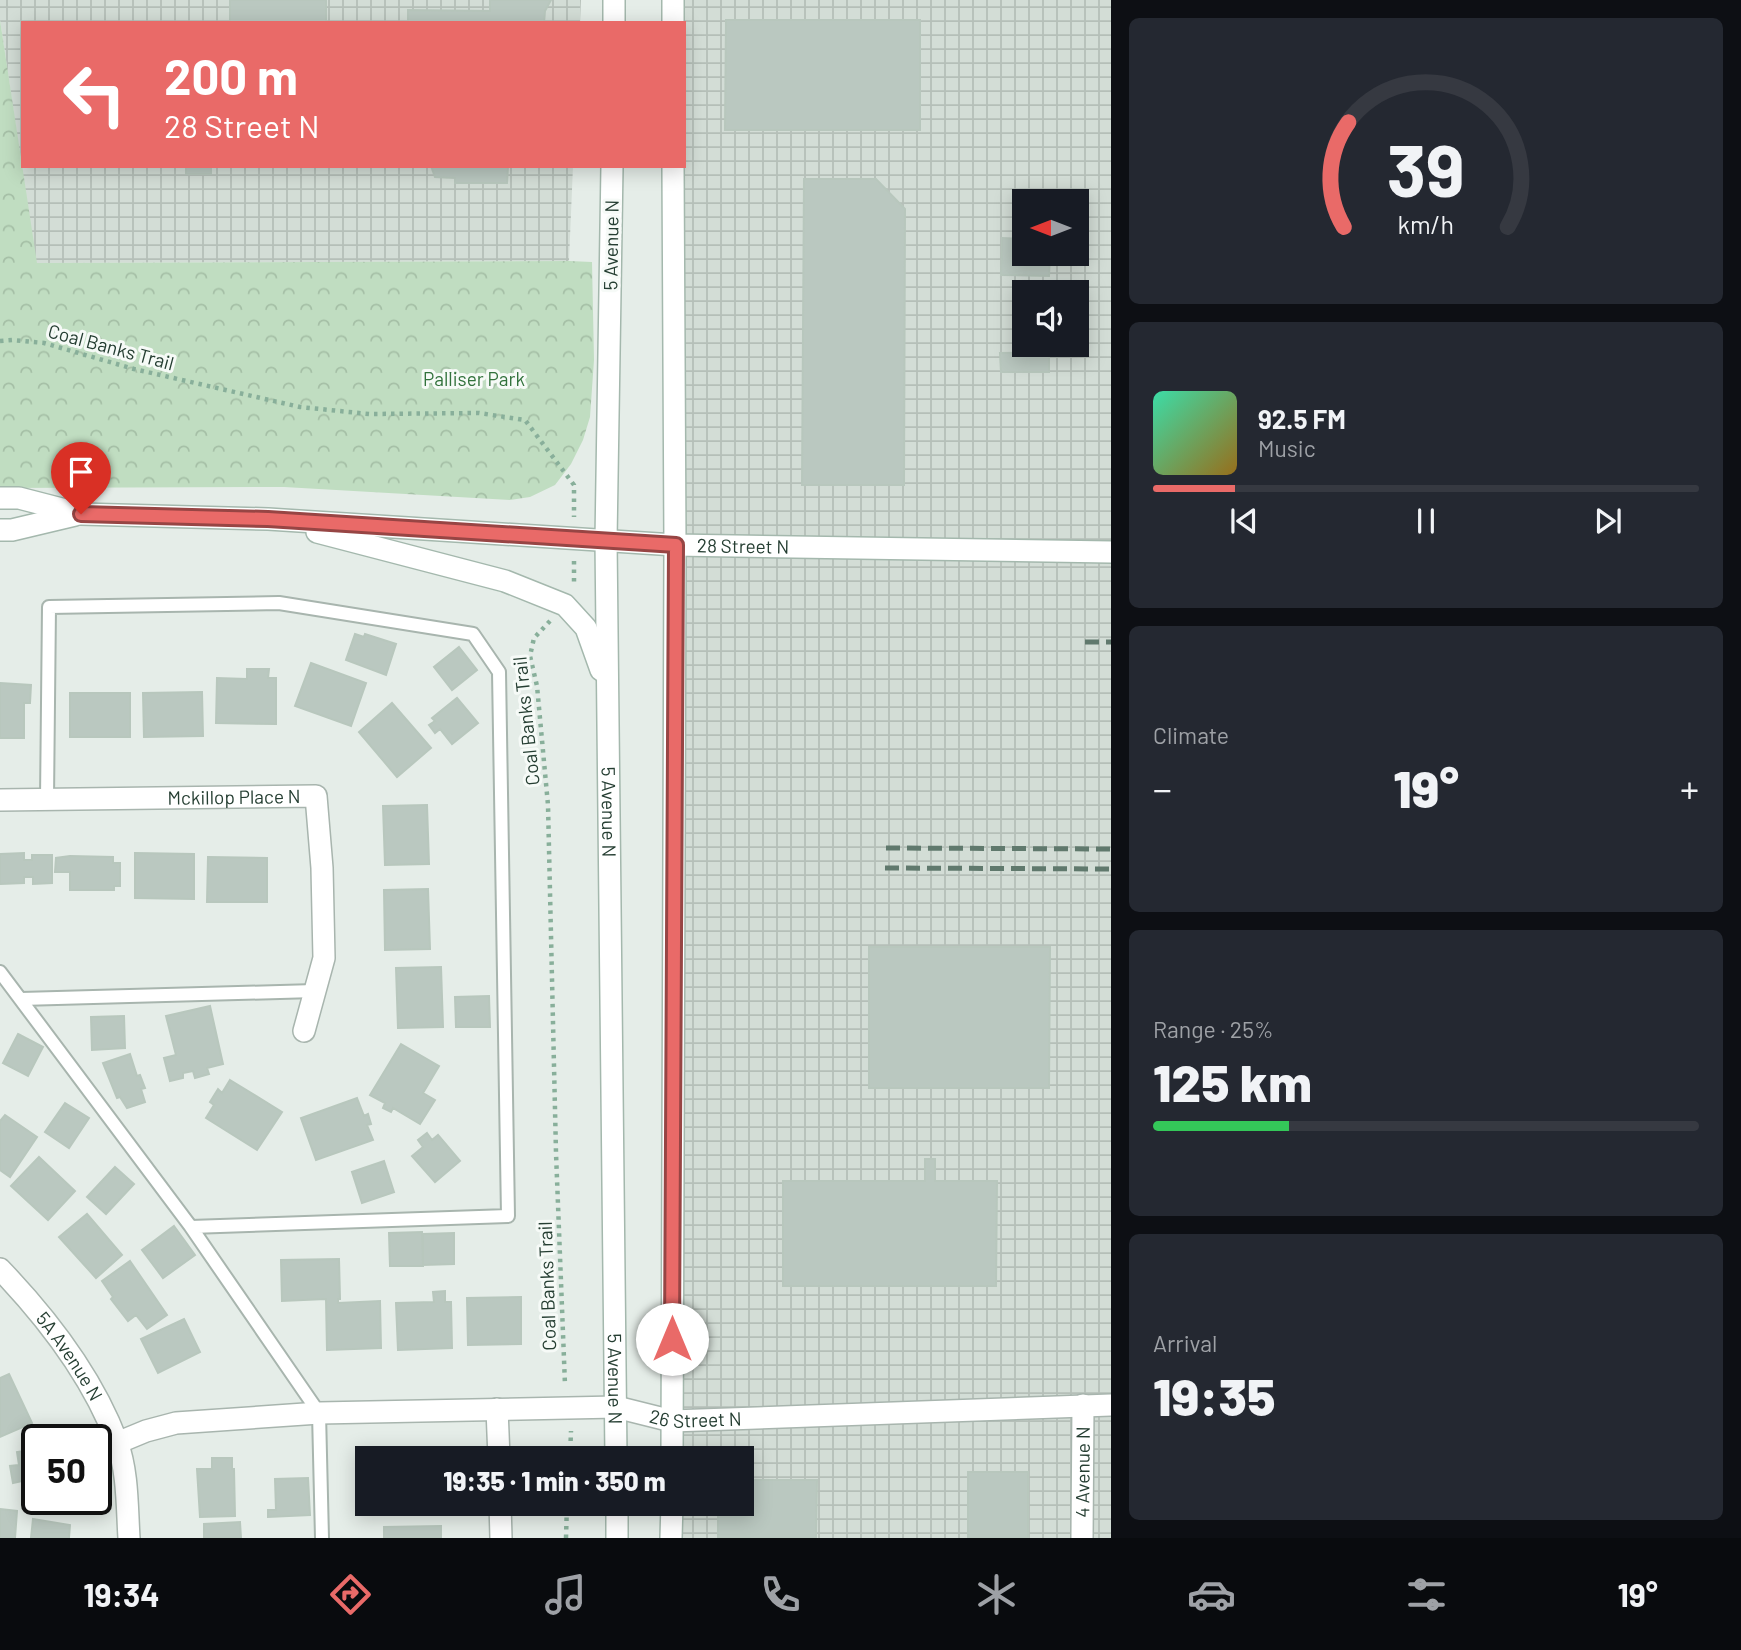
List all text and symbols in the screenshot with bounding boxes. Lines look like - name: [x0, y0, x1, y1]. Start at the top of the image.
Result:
- text: 200 m: [164, 46, 298, 105]
- icon: left: [49, 49, 140, 140]
- text: 28 Street N: [164, 106, 320, 144]
- text: 39: [1387, 124, 1465, 212]
- north arrow: [1012, 189, 1088, 266]
- map controls: [1012, 189, 1089, 357]
- street label: 5 Avenue N: [598, 200, 623, 290]
- text: km/h: [1398, 209, 1454, 239]
- button: sound: [1012, 280, 1089, 357]
- street label: Coal Banks Trail: [46, 319, 177, 374]
- park label: Palliser Park: [423, 367, 525, 390]
- text: 92.5 FM: [1258, 403, 1346, 434]
- text: Music: [1258, 434, 1316, 462]
- pin: [51, 442, 111, 514]
- icon: arrive: [62, 453, 100, 491]
- icon: previous: [1225, 502, 1263, 540]
- icon: pause: [1407, 502, 1445, 540]
- icon: next: [1589, 502, 1627, 540]
- street label: 28 Street N: [697, 533, 790, 558]
- street label: Coal Banks Trail: [507, 655, 544, 787]
- text: Climate: [1153, 721, 1229, 749]
- text: 19°: [1393, 756, 1459, 818]
- text: −: [1153, 765, 1172, 811]
- text: +: [1680, 765, 1699, 811]
- street label: 5 Avenue N: [597, 766, 621, 857]
- street label: Mckillop Place N: [167, 784, 301, 809]
- text: Range · 25%: [1153, 1015, 1273, 1043]
- text: 125 km: [1153, 1050, 1312, 1112]
- street label: Coal Banks Trail: [533, 1221, 560, 1351]
- position arrow: [635, 1302, 709, 1376]
- street label: 5A Avenue N: [32, 1307, 108, 1404]
- text: Arrival: [1153, 1329, 1217, 1357]
- street label: 5 Avenue N: [604, 1333, 628, 1424]
- text: 19:35: [1153, 1364, 1276, 1426]
- street label: 26 Street N: [647, 1404, 742, 1432]
- speed limit sign: 50: [21, 1424, 112, 1515]
- street label: 4 Avenue N: [1070, 1426, 1094, 1518]
- text: 19:35 · 1 min · 350 m: [443, 1465, 666, 1496]
- icon: directions: [326, 1570, 375, 1619]
- icon: music: [541, 1570, 590, 1619]
- icon: phone: [756, 1570, 805, 1619]
- icon: climate: [972, 1570, 1021, 1619]
- icon: car: [1187, 1570, 1236, 1619]
- icon: filters: [1402, 1570, 1451, 1619]
- text: 19:34: [83, 1575, 160, 1613]
- text: 19°: [1617, 1575, 1658, 1613]

